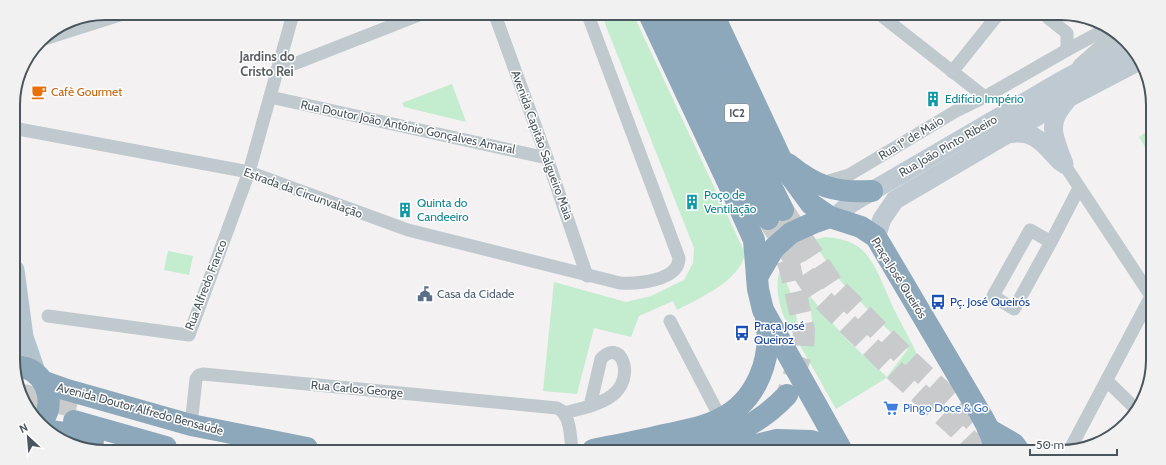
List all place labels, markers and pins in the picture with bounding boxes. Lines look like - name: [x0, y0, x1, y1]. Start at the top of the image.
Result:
- cafe icon: Cafè Gourmet: [30, 83, 48, 101]
- place label: Cafè Gourmet: [51, 84, 122, 99]
- building icon: Edifício Império: [924, 90, 942, 108]
- place label: Edifício Império: [945, 91, 1024, 106]
- place label: Poço de Ventilação: [704, 187, 757, 216]
- building icon: Poço de Ventilação: [683, 193, 701, 211]
- place label: Quinta do Candeeiro: [417, 195, 469, 224]
- building icon: Quinta do Candeeiro: [396, 201, 414, 219]
- public building icon: Casa da Cidade: [416, 285, 434, 303]
- place label: Casa da Cidade: [437, 286, 514, 301]
- bus stop icon: Pç. José Queirós: [929, 293, 947, 311]
- place label: Pç. José Queirós: [950, 294, 1030, 309]
- place label: Praça José Queiroz: [754, 318, 805, 347]
- bus stop icon: Praça José Queiroz: [733, 324, 751, 342]
- supermarket icon: Pingo Doce & Go: [882, 399, 900, 417]
- place label: Pingo Doce & Go: [903, 400, 989, 415]

